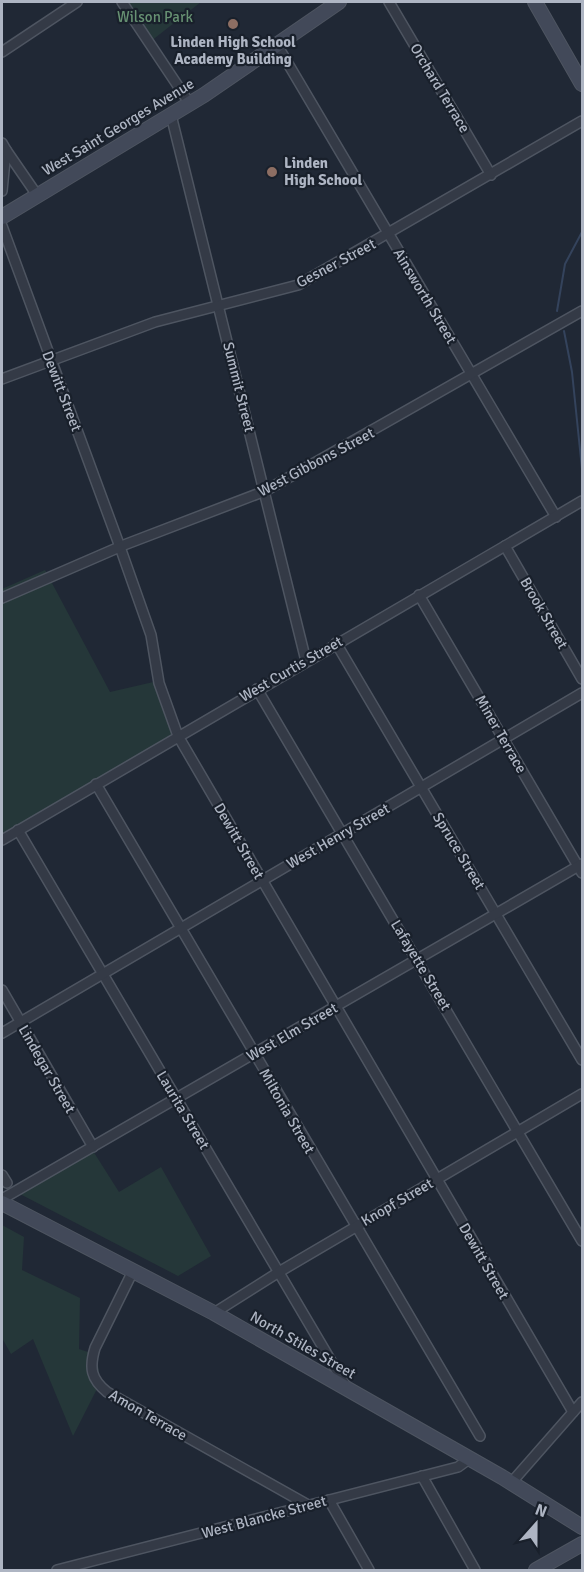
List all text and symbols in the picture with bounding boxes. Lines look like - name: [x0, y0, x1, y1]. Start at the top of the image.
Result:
- park label: Wilson Park: [117, 8, 193, 26]
- marker: Linden High School Academy Building: [226, 17, 240, 31]
- place label: Linden High School Academy Building: [170, 33, 296, 68]
- street label: Orchard Terrace: [406, 40, 474, 136]
- street label: West Saint Georges Avenue: [39, 74, 197, 180]
- place label: Linden High School: [284, 154, 363, 189]
- marker: Linden High School: [265, 165, 279, 179]
- street label: Gesner Street: [293, 235, 379, 291]
- street label: Ainsworth Street: [389, 245, 461, 347]
- street label: Summit Street: [219, 340, 259, 434]
- street label: Dewitt Street: [38, 348, 86, 434]
- street label: West Gibbons Street: [255, 424, 377, 500]
- street label: Brook Street: [516, 574, 572, 652]
- street label: West Curtis Street: [236, 632, 346, 706]
- street label: Miner Terrace: [471, 692, 531, 776]
- street label: West Henry Street: [283, 799, 393, 873]
- street label: Dewitt Street: [210, 800, 268, 882]
- street label: Spruce Street: [429, 809, 489, 893]
- street label: Lafayette Street: [387, 917, 455, 1013]
- street label: West Elm Street: [243, 999, 341, 1065]
- street label: Lindegar Street: [15, 1022, 79, 1116]
- street label: Miltonia Street: [255, 1065, 319, 1157]
- street label: Laurita Street: [152, 1067, 214, 1153]
- street label: Knopf Street: [358, 1174, 436, 1230]
- street label: Dewitt Street: [455, 1220, 513, 1302]
- street label: North Stiles Street: [247, 1307, 359, 1383]
- street label: Amon Terrace: [106, 1385, 190, 1445]
- street label: West Blancke Street: [200, 1492, 328, 1542]
- north arrow: [506, 1494, 566, 1554]
- text: N: [532, 1500, 550, 1522]

